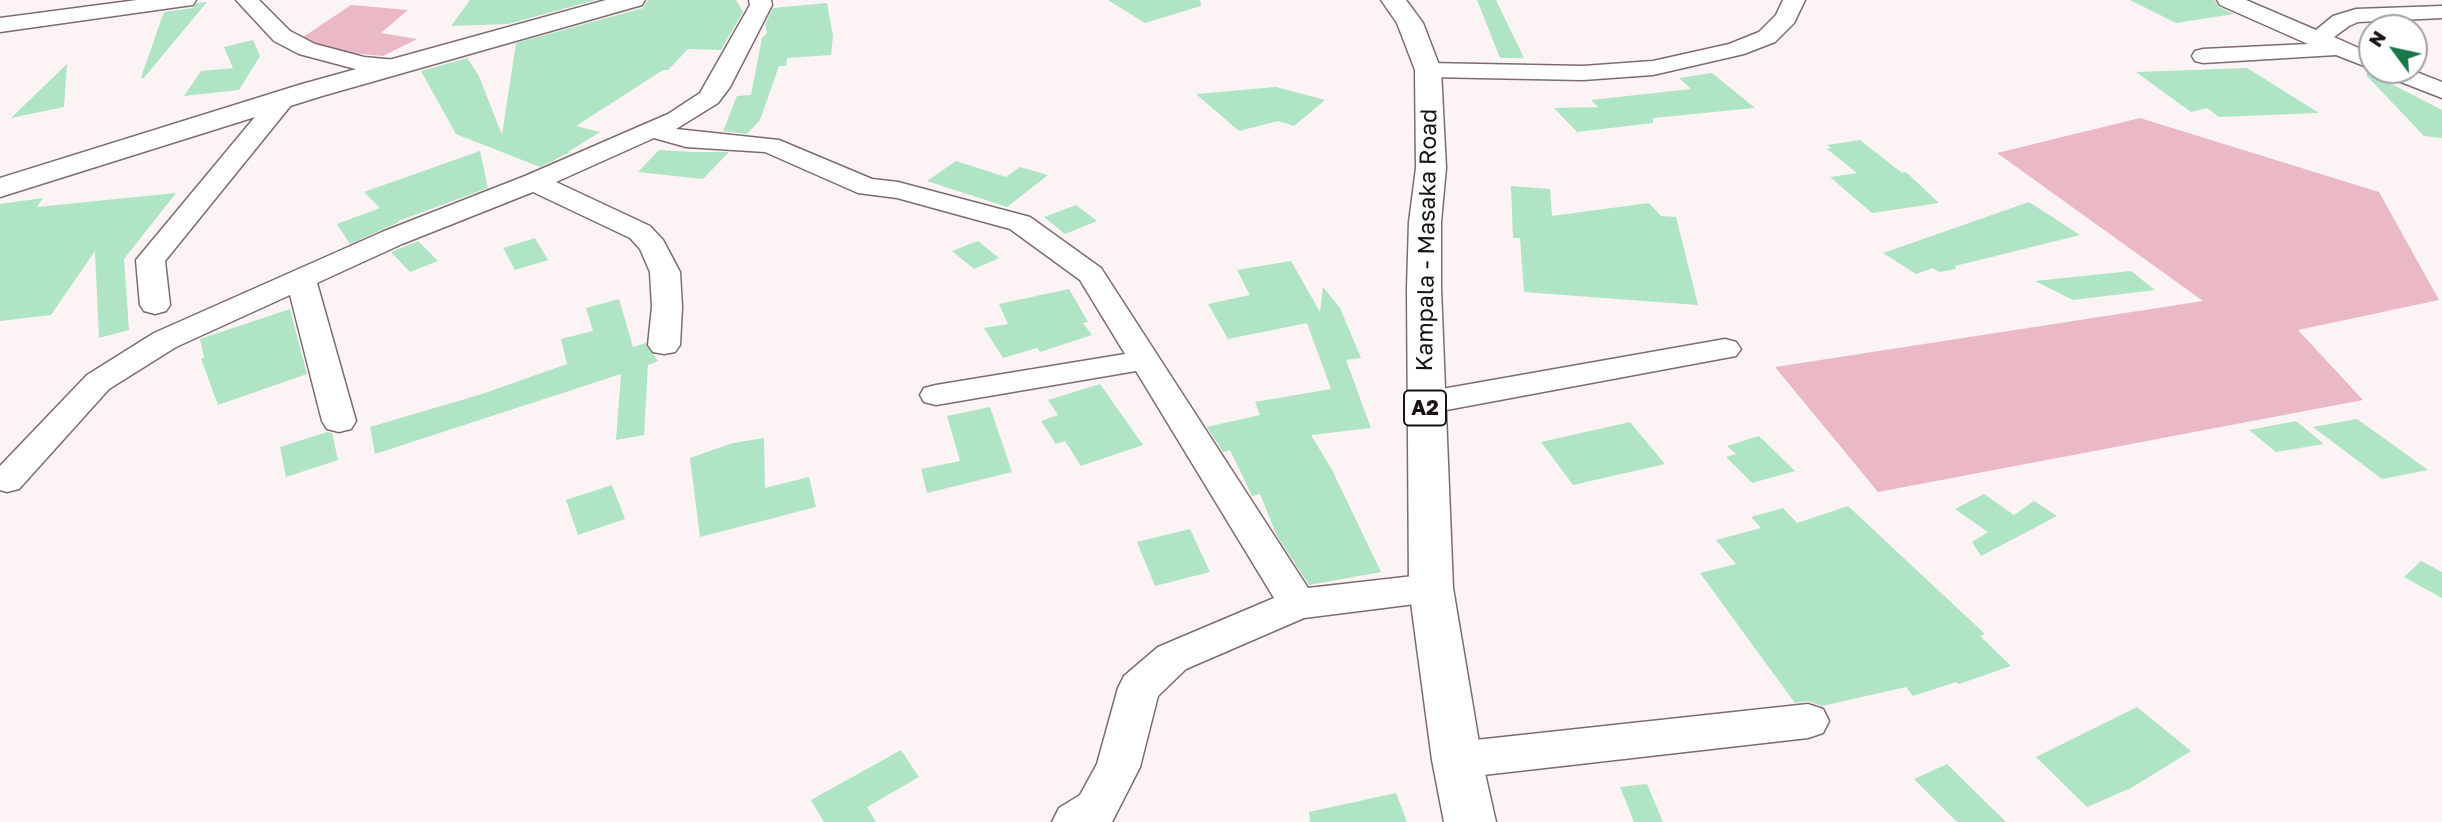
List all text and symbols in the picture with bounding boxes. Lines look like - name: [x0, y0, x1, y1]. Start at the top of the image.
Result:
- north arrow: [2358, 14, 2428, 84]
- text: N: [2363, 26, 2390, 51]
- street label: Kampala - Masaka Road: [1411, 109, 1443, 371]
- road number: A2: [1404, 390, 1446, 426]

